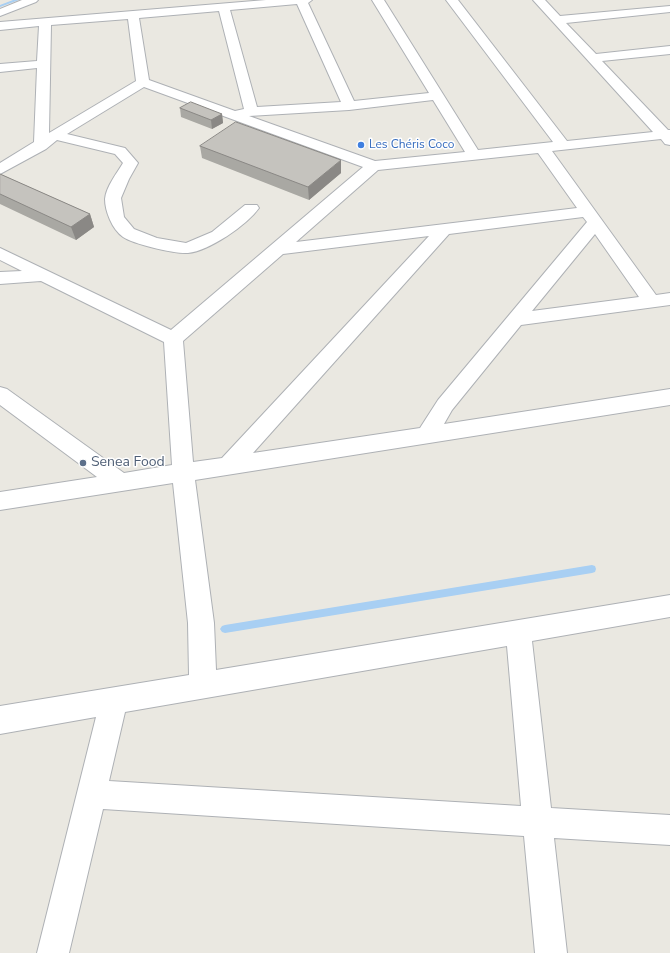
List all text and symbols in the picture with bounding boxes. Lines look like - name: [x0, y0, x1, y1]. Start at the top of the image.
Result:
- place label: Les Chéris Coco: [369, 138, 454, 152]
- marker: Les Chéris Coco: [356, 140, 366, 150]
- place label: Senea Food: [91, 455, 165, 471]
- marker: Senea Food: [78, 458, 88, 468]

